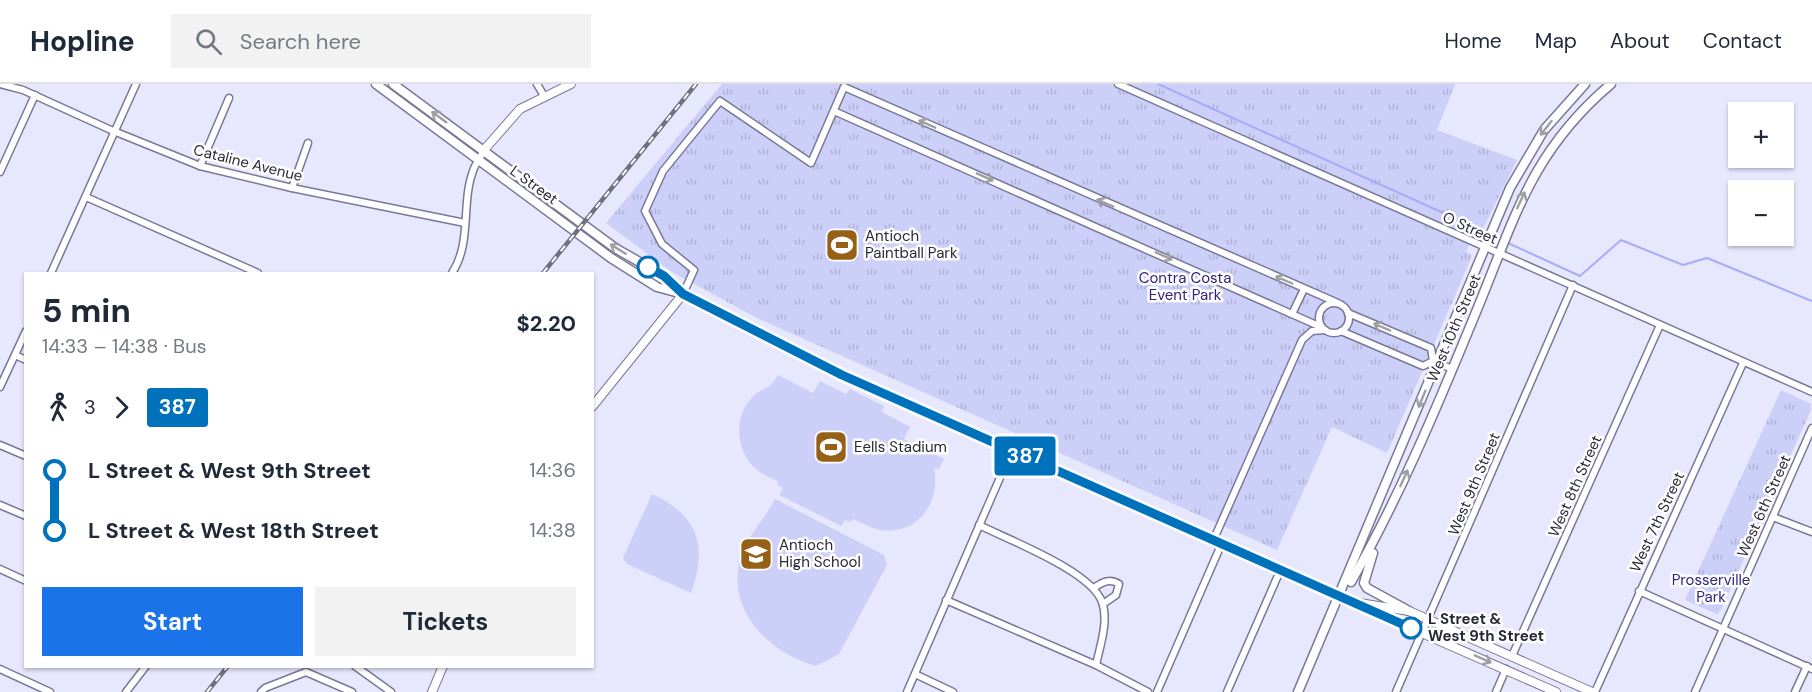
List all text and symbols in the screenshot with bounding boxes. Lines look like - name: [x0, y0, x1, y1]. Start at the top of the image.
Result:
- search box: [171, 14, 591, 68]
- text: Hopline: [30, 23, 135, 60]
- icon: search: [192, 25, 225, 58]
- text: Search here: [240, 27, 361, 56]
- text: Home: [1444, 27, 1502, 55]
- text: Map: [1535, 27, 1577, 55]
- text: About: [1610, 27, 1670, 55]
- text: Contact: [1703, 27, 1782, 55]
- map controls: [1728, 102, 1794, 246]
- button: +: [1728, 102, 1794, 168]
- one-way arrow: [431, 111, 447, 123]
- one-way arrow: [918, 118, 937, 129]
- one-way arrow: [1540, 119, 1553, 135]
- street label: Cataline Avenue: [191, 140, 305, 186]
- street label: L Street: [506, 161, 562, 209]
- one-way arrow: [976, 172, 994, 184]
- button: −: [1728, 180, 1794, 246]
- one-way arrow: [1516, 191, 1527, 209]
- one-way arrow: [1097, 196, 1115, 208]
- street label: O Street: [1439, 207, 1501, 249]
- place label: Antioch Paintball Park: [865, 226, 958, 263]
- sports icon: Antioch Paintball Park: [824, 227, 860, 263]
- one-way arrow: [610, 243, 627, 255]
- one-way arrow: [1154, 251, 1172, 262]
- unlabelled marker: [637, 256, 659, 278]
- park label: Contra Costa Event Park: [1139, 268, 1231, 305]
- street label: West 10th Street: [1422, 271, 1486, 385]
- one-way arrow: [1276, 274, 1294, 285]
- text: 5 min: [42, 289, 131, 332]
- text: $2.20: [516, 309, 576, 338]
- one-way arrow: [1373, 321, 1391, 332]
- text: 14:33 – 14:38 · Bus: [42, 333, 207, 359]
- one-way arrow: [1416, 389, 1427, 408]
- icon: walk: [42, 391, 75, 424]
- icon: forward: [105, 391, 138, 424]
- text: 387: [159, 393, 196, 421]
- text: 3: [84, 394, 96, 420]
- sports icon: Eells Stadium: [813, 429, 849, 465]
- street label: West 9th Street: [1443, 429, 1505, 538]
- street label: West 8th Street: [1544, 432, 1606, 540]
- line badge: 387: [990, 436, 1060, 476]
- place label: Eells Stadium: [854, 437, 947, 457]
- text: 387: [1006, 442, 1044, 470]
- street label: West 6th Street: [1733, 452, 1796, 560]
- text: L Street & West 9th Street: [88, 456, 371, 485]
- text: 14:36: [529, 457, 576, 483]
- one-way arrow: [1399, 469, 1410, 487]
- street label: West 7th Street: [1625, 469, 1689, 575]
- text: L Street & West 18th Street: [88, 516, 379, 545]
- text: 14:38: [530, 517, 576, 543]
- place label: Antioch High School: [779, 535, 861, 572]
- school or university icon: Antioch High School: [738, 536, 774, 572]
- park label: Prosserville Park: [1672, 570, 1750, 607]
- button: Start: [42, 587, 303, 656]
- button: Tickets: [315, 587, 576, 656]
- place label: L Street & West 9th Street: [1428, 609, 1544, 646]
- marker: L Street & West 9th Street: [1400, 617, 1422, 639]
- one-way arrow: [1474, 654, 1492, 665]

